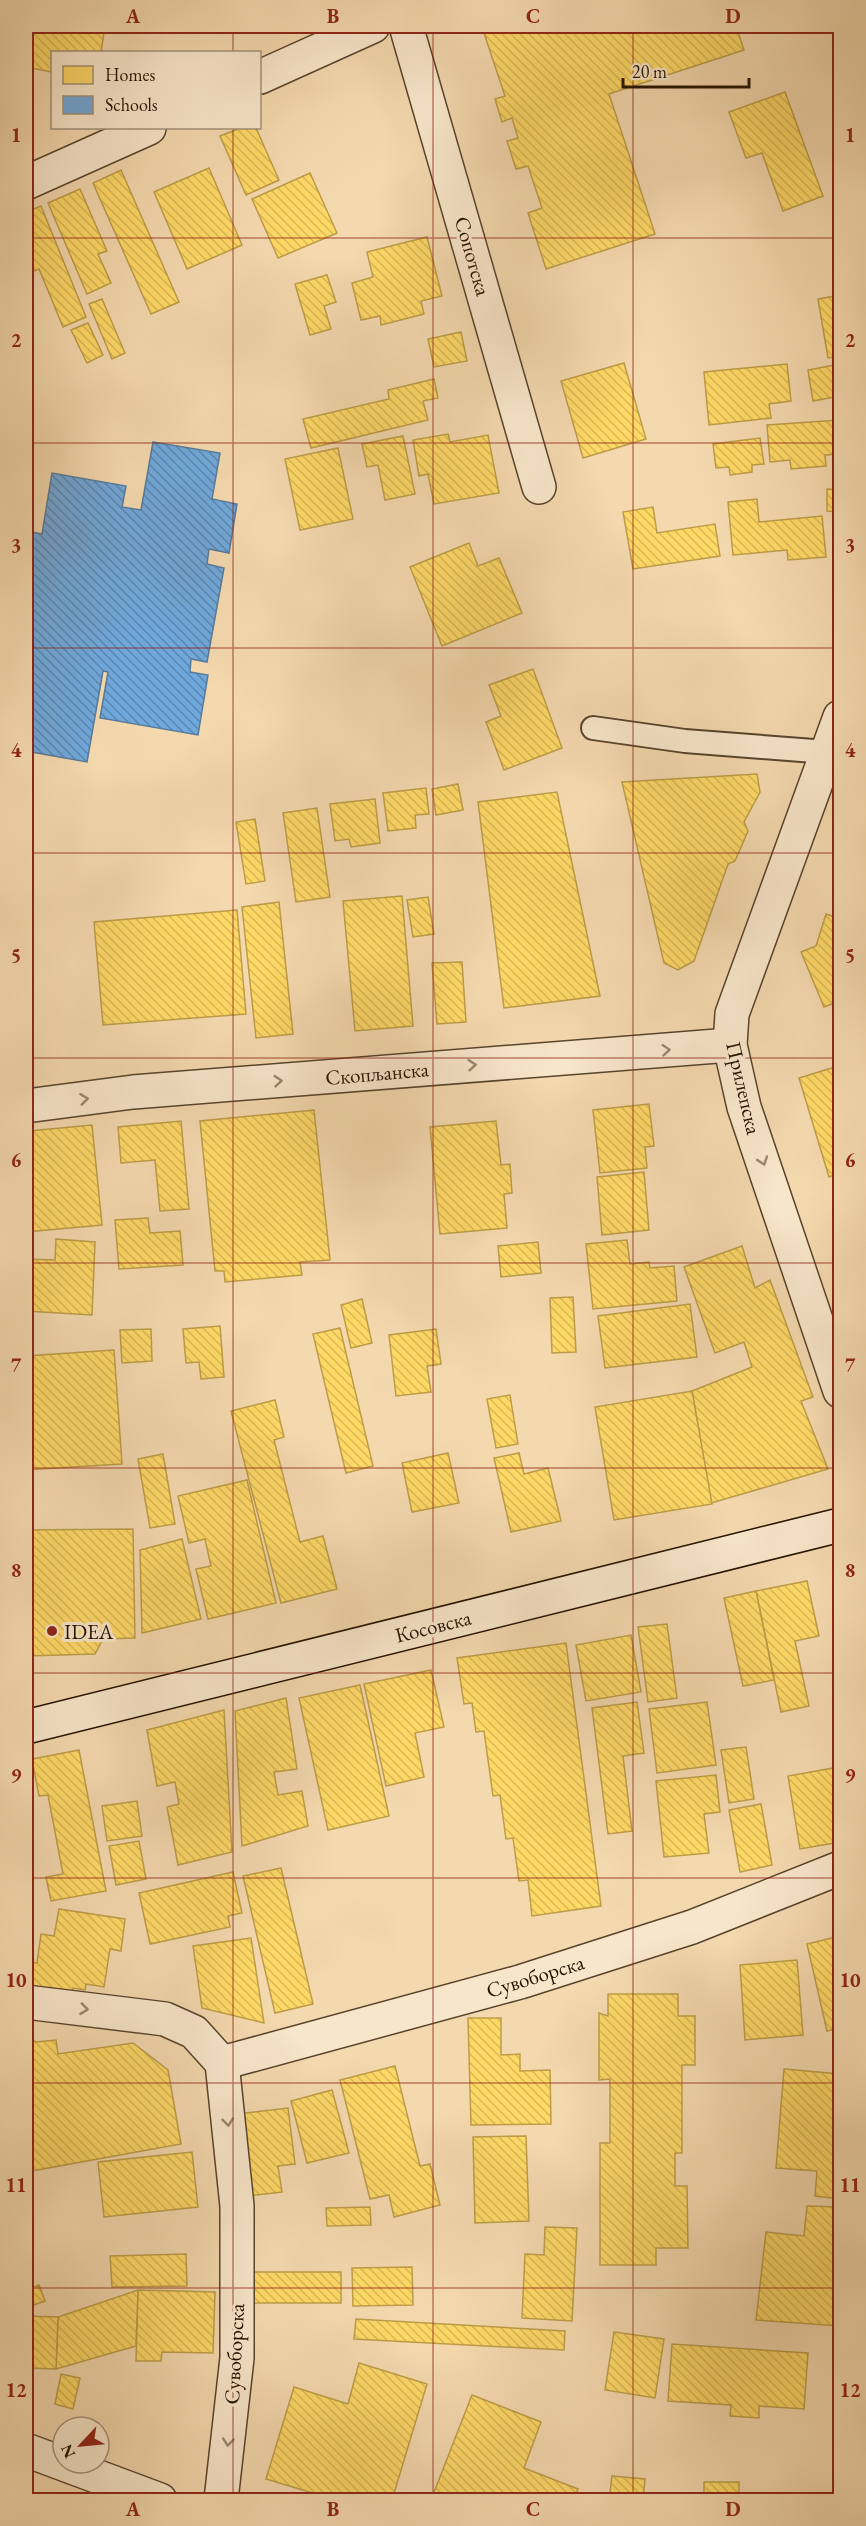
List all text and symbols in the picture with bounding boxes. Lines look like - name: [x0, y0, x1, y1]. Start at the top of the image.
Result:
- text: A: [125, 3, 141, 29]
- text: B: [327, 3, 339, 29]
- text: C: [526, 3, 540, 29]
- text: D: [725, 3, 741, 29]
- legend: [51, 51, 261, 129]
- scale bar: [623, 51, 749, 89]
- text: 20 m: [632, 60, 667, 83]
- text: Homes: [105, 63, 156, 86]
- text: Schools: [105, 93, 158, 116]
- text: 1: [11, 122, 21, 148]
- text: 1: [845, 122, 855, 148]
- street label: Сопотска: [449, 213, 497, 299]
- text: 2: [11, 327, 22, 353]
- text: 2: [845, 327, 856, 353]
- text: 3: [11, 532, 21, 558]
- text: 3: [845, 532, 855, 558]
- text: 4: [11, 737, 22, 763]
- text: 4: [845, 737, 856, 763]
- text: 5: [11, 942, 21, 968]
- text: 5: [845, 942, 855, 968]
- street label: Прилепска: [720, 1039, 768, 1138]
- one-way arrow: [662, 1044, 671, 1057]
- street label: Скопљанска: [324, 1055, 431, 1091]
- one-way arrow: [467, 1059, 477, 1072]
- one-way arrow: [273, 1075, 282, 1088]
- one-way arrow: [79, 1093, 88, 1105]
- text: 6: [11, 1147, 22, 1173]
- text: 6: [845, 1147, 856, 1173]
- one-way arrow: [755, 1156, 768, 1166]
- text: 7: [11, 1352, 22, 1378]
- text: 7: [845, 1352, 856, 1378]
- text: 8: [11, 1557, 21, 1583]
- text: 8: [845, 1557, 855, 1583]
- street label: Косовска: [392, 1603, 475, 1648]
- place label: IDEA: [64, 1618, 114, 1645]
- marker: IDEA: [45, 1624, 59, 1638]
- text: 9: [11, 1762, 22, 1788]
- text: 9: [845, 1762, 856, 1788]
- street label: Сувоборска: [483, 1948, 588, 2004]
- text: 10: [5, 1967, 27, 1993]
- text: 10: [839, 1967, 861, 1993]
- one-way arrow: [79, 2003, 88, 2015]
- one-way arrow: [221, 2117, 234, 2126]
- text: 11: [5, 2172, 27, 2198]
- text: 11: [839, 2172, 861, 2198]
- street label: Сувоборска: [218, 2302, 250, 2405]
- text: 12: [5, 2377, 27, 2403]
- text: 12: [839, 2377, 861, 2403]
- north arrow: [51, 2415, 111, 2475]
- one-way arrow: [222, 2437, 235, 2446]
- text: N: [56, 2441, 80, 2462]
- text: A: [125, 2496, 141, 2522]
- text: B: [327, 2496, 339, 2522]
- text: C: [526, 2496, 540, 2522]
- text: D: [725, 2496, 741, 2522]

